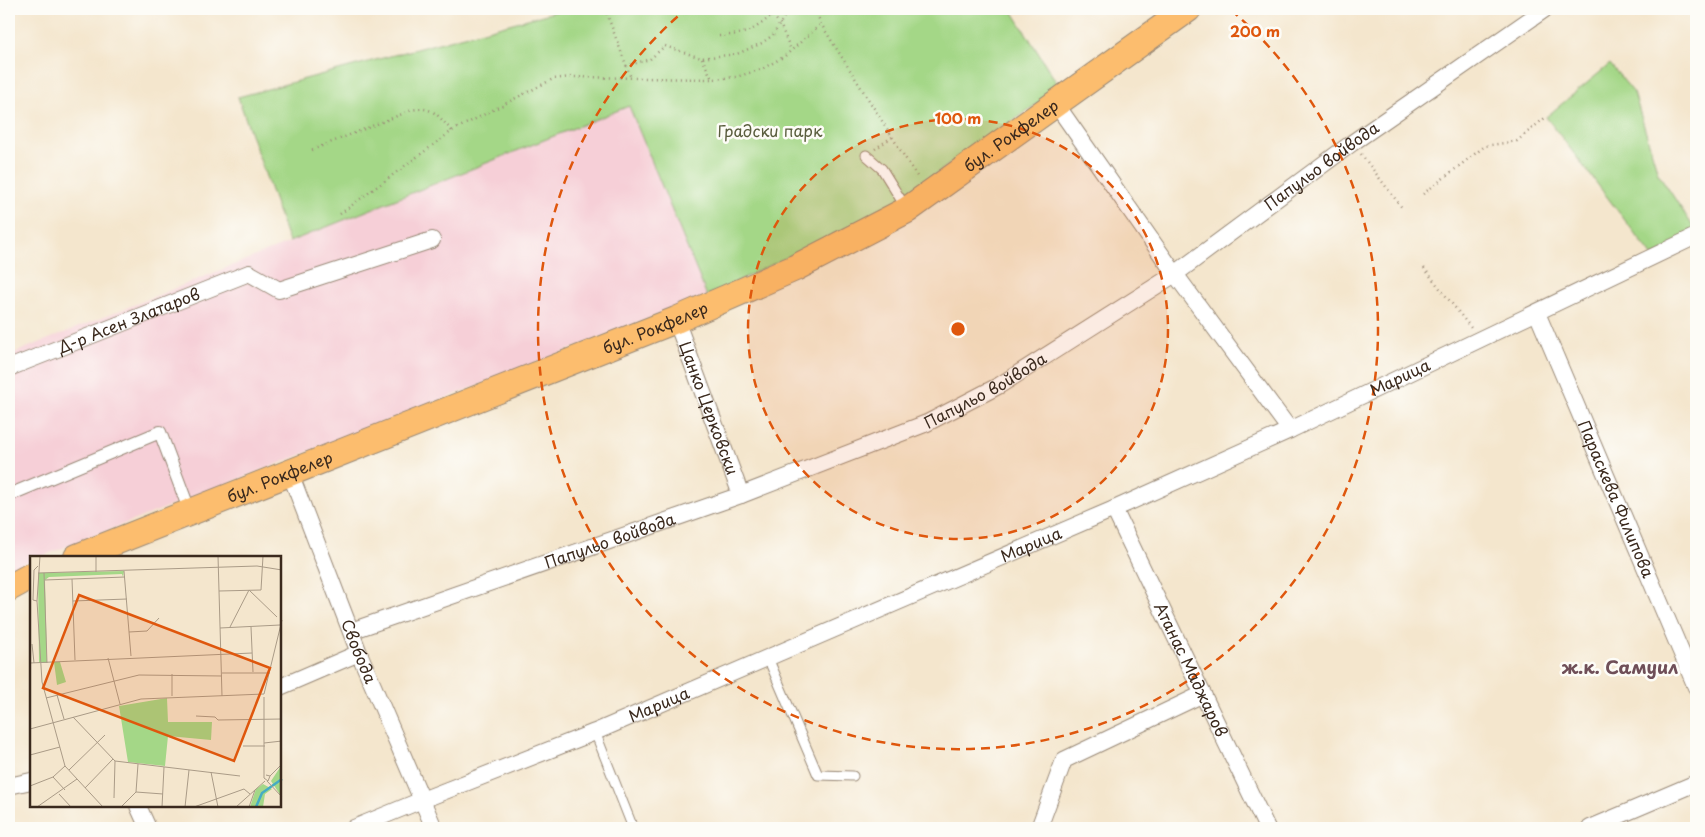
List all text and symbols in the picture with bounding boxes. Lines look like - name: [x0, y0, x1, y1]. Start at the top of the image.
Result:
- text: 200 m: [1230, 19, 1280, 42]
- street label: бул. Рокфелер: [958, 92, 1063, 177]
- text: 100 m: [935, 106, 981, 129]
- street label: Папульо войвода: [1258, 115, 1383, 215]
- park label: Градски парк: [717, 118, 823, 142]
- street label: Д-р Асен Златаров: [53, 281, 203, 359]
- street label: бул. Рокфелер: [599, 295, 711, 359]
- centre of rings: [949, 320, 967, 338]
- street label: Цанко Церковски: [674, 338, 745, 478]
- street label: Папульо войвода: [919, 346, 1051, 434]
- street label: Марица: [1365, 352, 1434, 401]
- street label: Параскева Филипова: [1573, 416, 1661, 581]
- street label: бул. Рокфелер: [223, 444, 336, 508]
- street label: Папульо войвода: [541, 506, 678, 574]
- street label: Марица: [996, 520, 1065, 567]
- inset map: [30, 556, 281, 807]
- street label: Атанас Маджаров: [1149, 598, 1234, 740]
- street label: Свобода: [336, 615, 384, 687]
- district label: ж.к. Самуил: [1562, 653, 1678, 680]
- street label: Марица: [624, 680, 693, 727]

